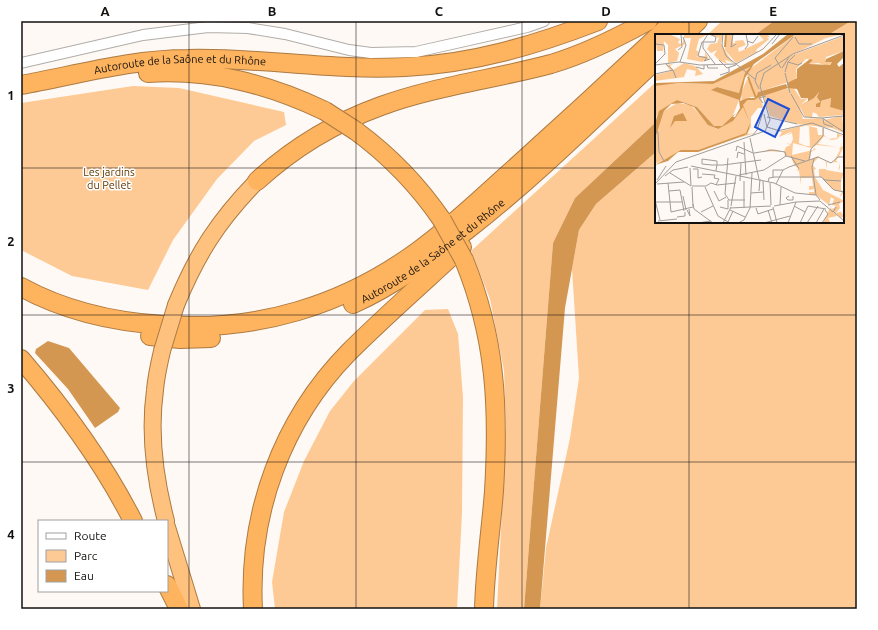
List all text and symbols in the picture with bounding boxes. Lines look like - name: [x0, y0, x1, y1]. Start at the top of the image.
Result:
- text: A: [100, 4, 110, 18]
- text: B: [268, 4, 277, 18]
- text: C: [435, 4, 444, 18]
- text: D: [601, 4, 611, 18]
- text: E: [769, 4, 777, 18]
- inset map: [655, 34, 844, 223]
- street label: Autoroute de la Saône et du Rhône: [93, 53, 267, 76]
- text: 1: [7, 88, 15, 102]
- park label: Les jardins du Pellet: [83, 166, 135, 191]
- street label: Autoroute de la Saône et du Rhône: [359, 196, 507, 305]
- text: 2: [7, 234, 15, 248]
- text: 3: [7, 381, 15, 395]
- legend: [38, 520, 168, 592]
- text: 4: [7, 527, 15, 541]
- text: Route: [74, 529, 107, 542]
- text: Parc: [74, 549, 98, 562]
- text: Eau: [74, 569, 94, 582]

